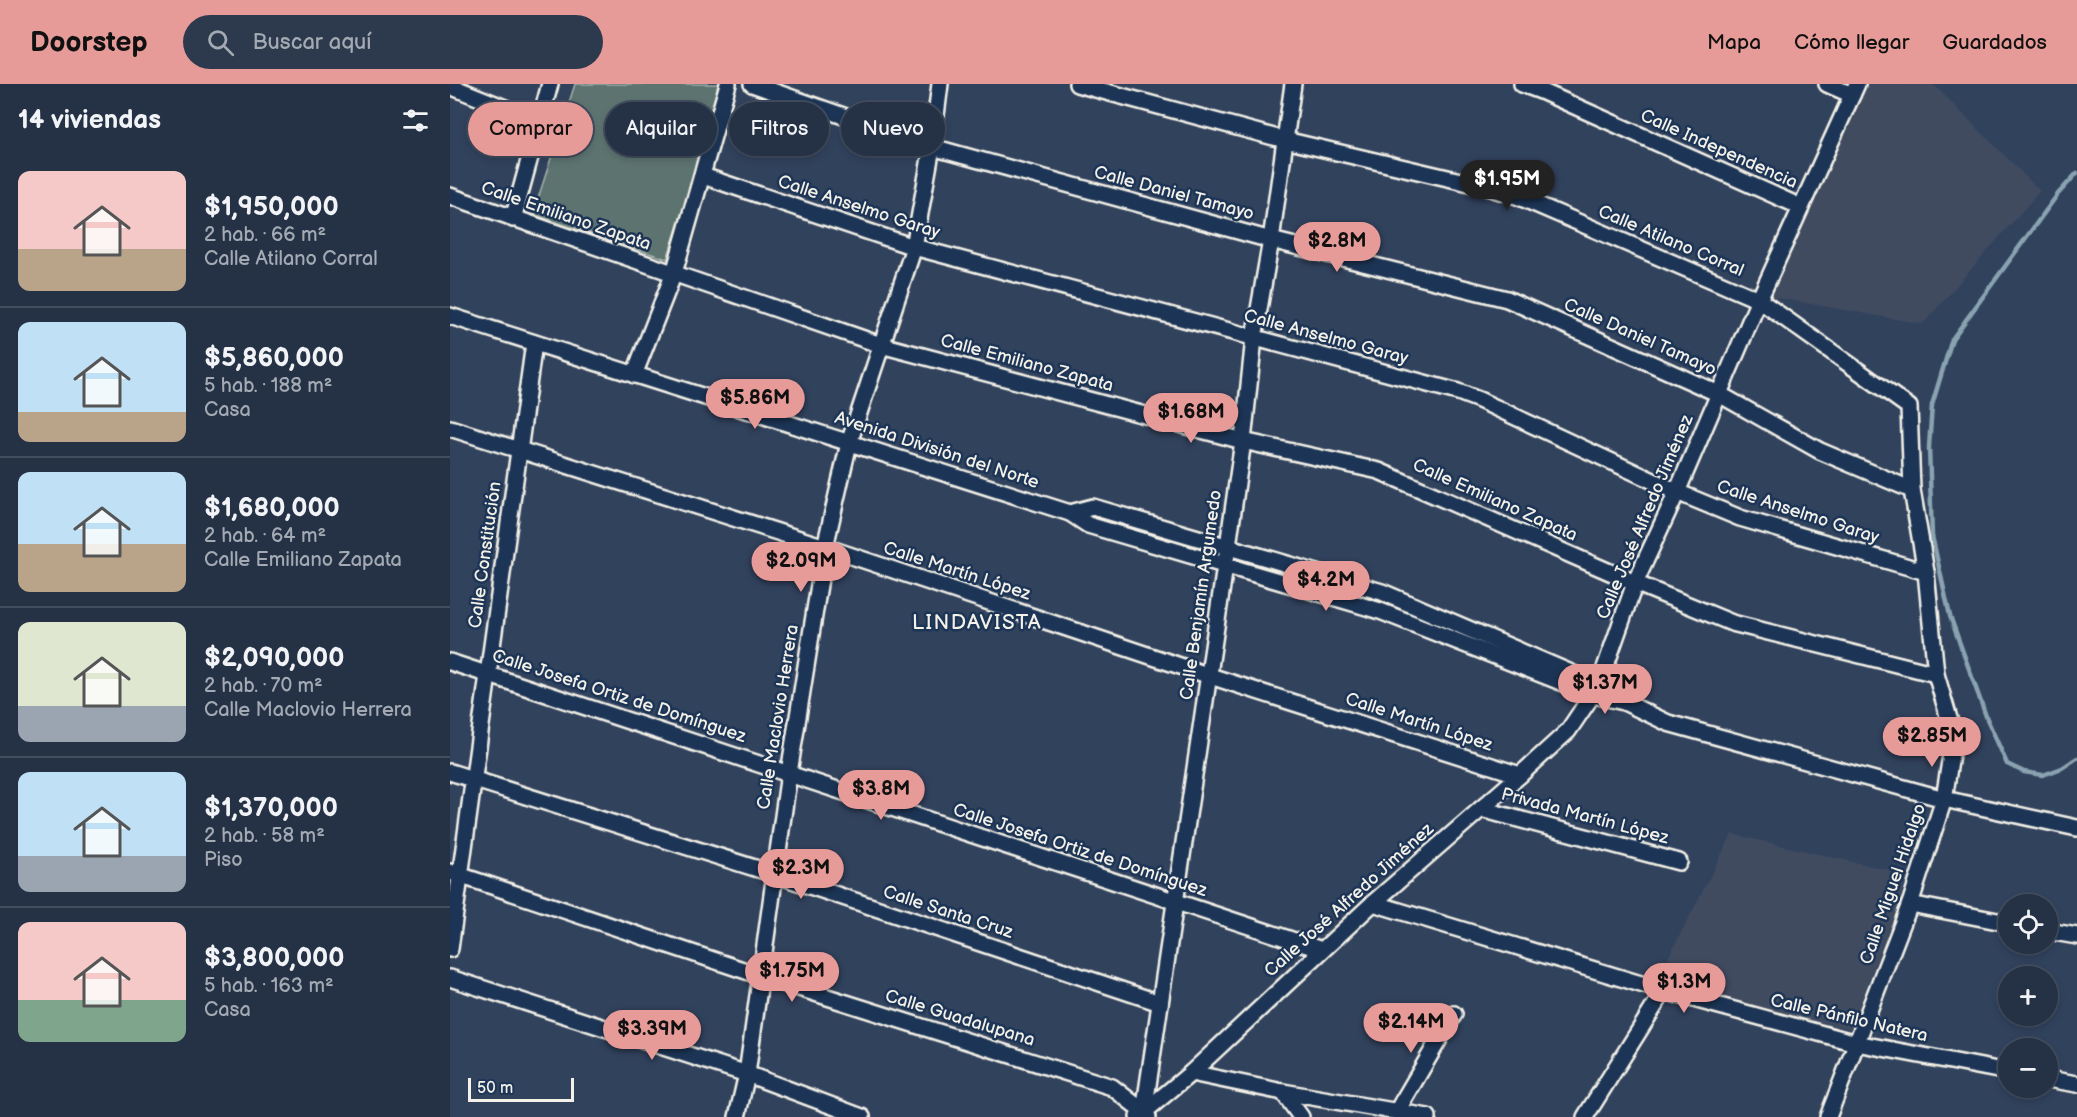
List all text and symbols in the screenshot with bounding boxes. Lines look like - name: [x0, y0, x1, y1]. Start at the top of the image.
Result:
- search box: [183, 15, 603, 69]
- text: Doorstep: [30, 26, 147, 59]
- icon: search: [204, 26, 237, 59]
- text: Buscar aquí: [252, 29, 372, 56]
- text: Mapa: [1707, 30, 1761, 55]
- text: Cómo llegar: [1794, 30, 1909, 55]
- text: Guardados: [1942, 30, 2047, 55]
- chip: Comprar: [468, 102, 593, 156]
- chip: Alquilar: [605, 102, 717, 156]
- chip: Filtros: [729, 102, 829, 156]
- chip: Nuevo: [841, 102, 945, 156]
- icon: filters: [399, 104, 432, 137]
- text: 14 viviendas: [18, 105, 161, 136]
- street label: Calle Independencia: [1637, 105, 1801, 193]
- pin: $1.95M: [1458, 160, 1556, 211]
- street label: Calle Daniel Tamayo: [1092, 162, 1256, 224]
- text: $1.95M: [1474, 167, 1540, 191]
- street label: Calle Anselmo Garay: [775, 171, 944, 243]
- street label: Calle Emiliano Zapata: [478, 177, 654, 255]
- text: $1,950,000: [204, 192, 339, 223]
- icon: home: [66, 195, 138, 267]
- street label: Calle Atilano Corral: [1595, 201, 1747, 281]
- pin: $2.8M: [1295, 222, 1379, 273]
- text: 2 hab. · 66 m²: [204, 223, 326, 247]
- text: $2.8M: [1308, 229, 1366, 253]
- text: Calle Atilano Corral: [204, 247, 378, 271]
- street label: Calle Daniel Tamayo: [1560, 294, 1720, 380]
- street label: Calle Anselmo Garay: [1242, 305, 1411, 369]
- street label: Calle Emiliano Zapata: [938, 330, 1116, 396]
- text: $5,860,000: [204, 343, 344, 374]
- icon: home: [66, 346, 138, 418]
- text: 5 hab. · 188 m²: [204, 374, 332, 398]
- pin: $5.86M: [706, 379, 804, 430]
- text: $5.86M: [720, 386, 790, 410]
- pin: $1.68M: [1142, 393, 1240, 444]
- text: Casa: [204, 398, 251, 422]
- text: $1.68M: [1157, 400, 1225, 424]
- street label: Avenida División del Norte: [832, 407, 1042, 493]
- street label: Calle José Alfredo Jiménez: [1592, 411, 1698, 622]
- street label: Calle Emiliano Zapata: [1409, 454, 1581, 546]
- street label: Calle Anselmo Garay: [1714, 476, 1883, 548]
- street label: Calle Constitución: [464, 480, 506, 630]
- street label: Calle Benjamín Argumedo: [1176, 489, 1226, 701]
- text: $1,680,000: [204, 493, 340, 524]
- icon: home: [66, 496, 138, 568]
- text: 2 hab. · 64 m²: [204, 524, 326, 548]
- street label: Calle Martín López: [881, 537, 1034, 605]
- pin: $2.09M: [752, 542, 850, 593]
- text: Calle Emiliano Zapata: [204, 548, 402, 572]
- text: $2.09M: [766, 549, 836, 573]
- pin: $4.2M: [1284, 561, 1368, 612]
- text: $4.2M: [1297, 568, 1355, 592]
- district label: LINDAVISTA: [912, 610, 1042, 635]
- street label: Calle Maclovio Herrera: [753, 623, 803, 811]
- text: $2,090,000: [204, 643, 344, 674]
- street label: Calle Josefa Ortiz de Domínguez: [489, 645, 749, 747]
- icon: home: [66, 646, 138, 718]
- pin: $1.37M: [1556, 664, 1654, 715]
- text: $1.37M: [1572, 671, 1638, 695]
- text: 2 hab. · 70 m²: [204, 674, 323, 698]
- street label: Calle Martín López: [1343, 688, 1496, 756]
- text: Calle Maclovio Herrera: [204, 698, 412, 722]
- pin: $2.85M: [1883, 717, 1981, 768]
- text: $2.85M: [1897, 724, 1967, 748]
- pin: $3.8M: [839, 770, 923, 821]
- text: $3.8M: [852, 777, 910, 801]
- street label: Privada Martín López: [1499, 784, 1671, 849]
- text: $1,370,000: [204, 793, 338, 824]
- icon: home: [66, 796, 138, 868]
- street label: Calle Josefa Ortiz de Domínguez: [950, 799, 1210, 901]
- street label: Calle Miguel Hidalgo: [1856, 801, 1930, 967]
- street label: Calle José Alfredo Jiménez: [1260, 818, 1438, 981]
- text: 2 hab. · 58 m²: [204, 824, 325, 848]
- text: Piso: [204, 848, 243, 872]
- pin: $2.3M: [759, 849, 843, 900]
- text: $2.3M: [772, 856, 830, 880]
- street label: Calle Santa Cruz: [880, 881, 1016, 943]
- map controls: [1998, 894, 2058, 1098]
- button: locate: [1998, 894, 2058, 954]
- text: $3,800,000: [204, 943, 344, 974]
- icon: home: [66, 946, 138, 1018]
- pin: $1.75M: [743, 952, 841, 1003]
- text: $1.75M: [759, 959, 825, 983]
- pin: $1.3M: [1642, 963, 1726, 1014]
- button: +: [1998, 966, 2058, 1026]
- text: $1.3M: [1657, 970, 1711, 994]
- text: 5 hab. · 163 m²: [204, 974, 334, 998]
- street label: Calle Guadalupana: [883, 985, 1037, 1051]
- street label: Calle Pánfilo Natera: [1768, 990, 1930, 1046]
- text: Casa: [204, 998, 251, 1022]
- pin: $2.14M: [1362, 1003, 1460, 1054]
- pin: $3.39M: [603, 1010, 701, 1061]
- text: $2.14M: [1378, 1010, 1445, 1034]
- text: $3.39M: [617, 1017, 687, 1041]
- button: −: [1998, 1038, 2058, 1098]
- scale bar: [468, 1075, 574, 1102]
- text: 50 m: [477, 1079, 513, 1098]

